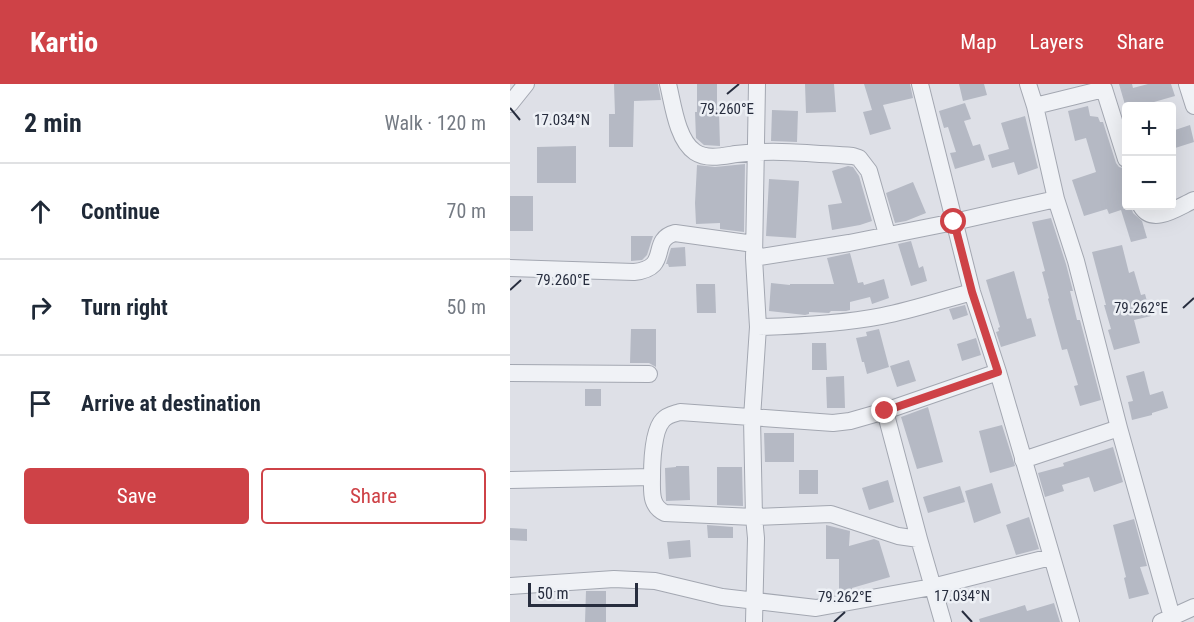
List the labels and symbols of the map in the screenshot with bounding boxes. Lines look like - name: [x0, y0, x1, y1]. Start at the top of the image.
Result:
- text: 79.260°E: [700, 100, 754, 118]
- text: 17.034°N: [534, 111, 590, 129]
- route start: [940, 208, 966, 234]
- text: 79.260°E: [536, 271, 590, 289]
- text: 79.262°E: [1114, 299, 1168, 317]
- route end: [871, 397, 897, 423]
- scale bar: [528, 580, 638, 608]
- text: 17.034°N: [934, 587, 990, 605]
- text: 79.262°E: [818, 588, 872, 606]

